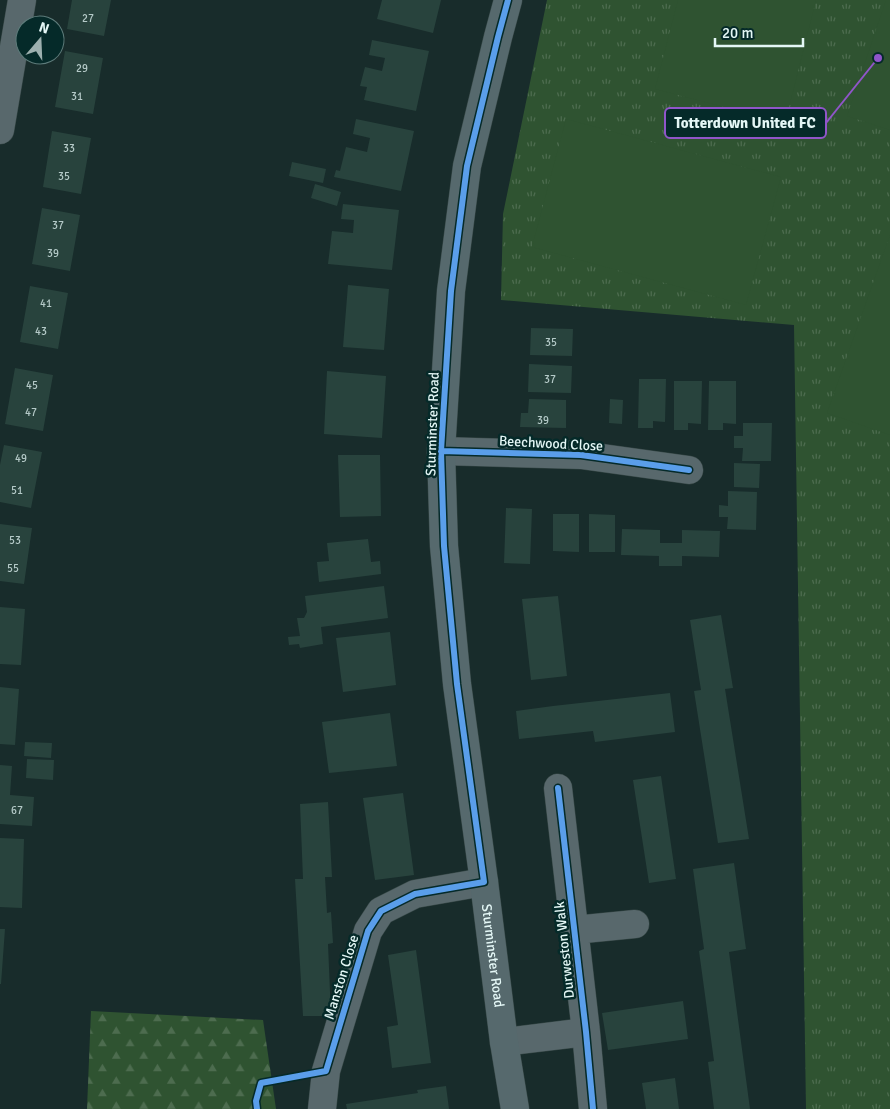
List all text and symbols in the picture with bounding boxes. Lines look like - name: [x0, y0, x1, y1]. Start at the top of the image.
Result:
- house number: 27: [82, 12, 94, 25]
- north arrow: [15, 15, 65, 65]
- scale bar: [715, 15, 802, 47]
- text: N: [37, 19, 51, 38]
- text: 20 m: [722, 24, 753, 42]
- house number: 29: [76, 62, 88, 75]
- house number: 31: [71, 90, 83, 103]
- callout: Totterdown United FC: [665, 108, 826, 138]
- text: Totterdown United FC: [674, 114, 816, 132]
- house number: 33: [63, 142, 75, 155]
- house number: 35: [58, 170, 70, 183]
- house number: 37: [52, 219, 64, 232]
- house number: 39: [47, 247, 59, 260]
- house number: 41: [40, 297, 52, 310]
- house number: 43: [35, 325, 47, 338]
- house number: 35: [545, 336, 557, 349]
- street label: Sturminster Road: [422, 372, 443, 476]
- house number: 37: [544, 373, 556, 386]
- house number: 45: [26, 379, 38, 392]
- house number: 47: [25, 406, 37, 419]
- house number: 39: [537, 414, 549, 427]
- street label: Beechwood Close: [498, 432, 604, 455]
- house number: 49: [15, 452, 27, 465]
- house number: 51: [11, 484, 23, 497]
- house number: 53: [9, 534, 21, 547]
- house number: 55: [7, 562, 19, 575]
- house number: 67: [11, 804, 23, 817]
- street label: Durweston Walk: [551, 901, 578, 999]
- street label: Sturminster Road: [478, 903, 508, 1008]
- street label: Manston Close: [321, 933, 362, 1022]

